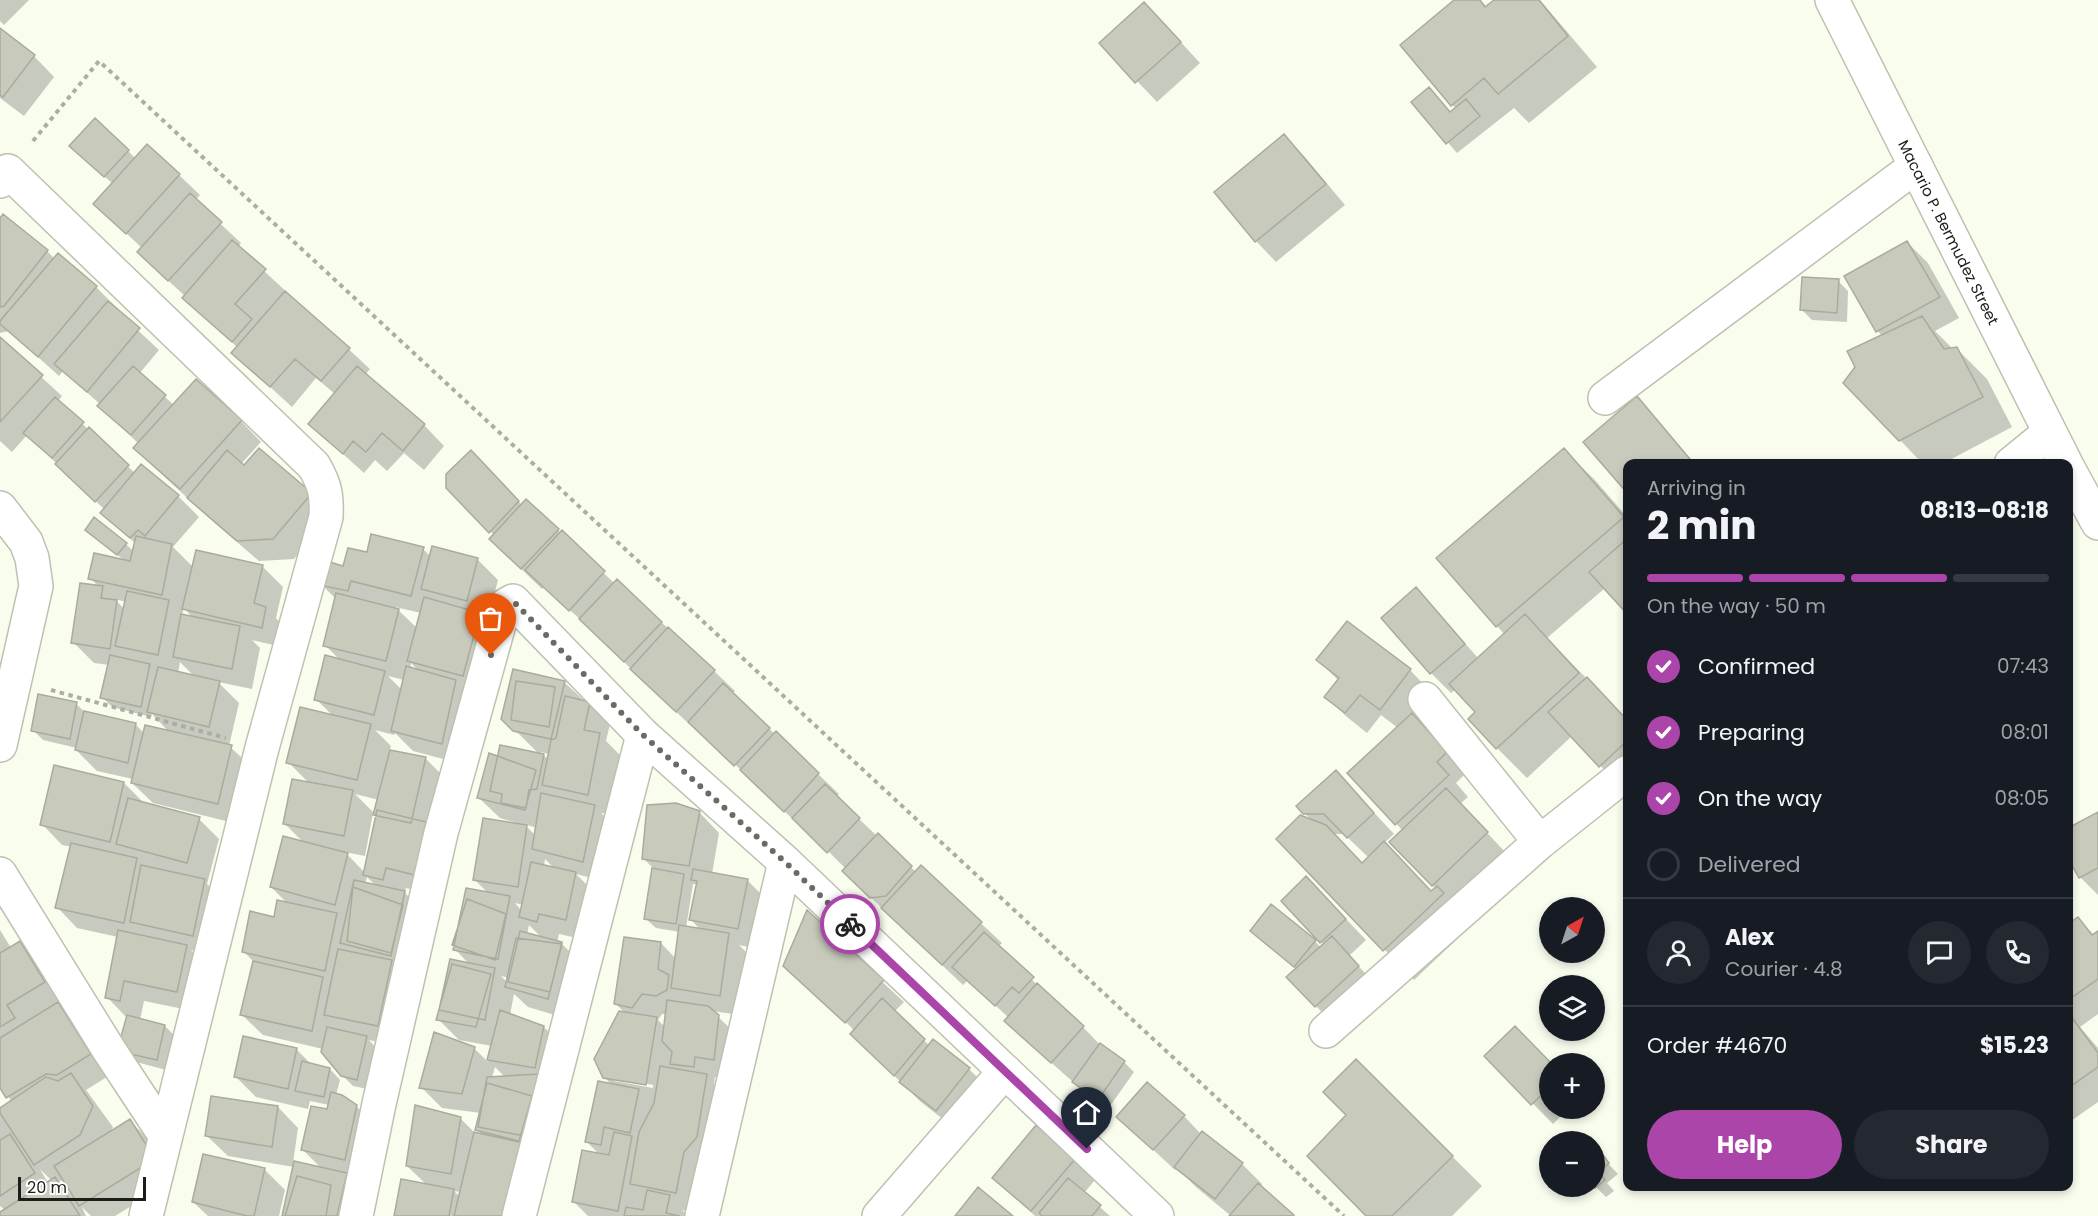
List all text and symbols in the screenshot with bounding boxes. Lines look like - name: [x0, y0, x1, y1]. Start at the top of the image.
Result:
- street label: Macario P. Bermudez Street: [1894, 136, 2005, 328]
- text: Arriving in: [1647, 474, 1746, 502]
- text: 08:13–08:18: [1920, 495, 2049, 526]
- text: 2 min: [1647, 498, 1757, 553]
- text: On the way · 50 m: [1647, 592, 1826, 620]
- pin: [465, 593, 516, 655]
- icon: bag: [474, 602, 507, 635]
- icon: check: [1647, 650, 1680, 683]
- text: Confirmed: [1698, 651, 1815, 682]
- text: 07:43: [1997, 652, 2049, 680]
- icon: check: [1647, 716, 1680, 749]
- text: Preparing: [1698, 717, 1805, 748]
- text: 08:01: [2001, 718, 2049, 746]
- icon: check: [1647, 782, 1680, 815]
- text: On the way: [1698, 783, 1822, 814]
- text: 08:05: [1994, 784, 2049, 812]
- text: Delivered: [1698, 849, 1801, 880]
- courier: [820, 894, 880, 954]
- north arrow: [1539, 897, 1605, 963]
- map controls: [1539, 897, 1605, 1197]
- icon: bike: [834, 908, 867, 941]
- button: person: [1647, 921, 1710, 984]
- button: chat: [1908, 921, 1971, 984]
- button: phone: [1986, 921, 2049, 984]
- text: Alex: [1725, 922, 1774, 953]
- text: Courier · 4.8: [1725, 955, 1843, 983]
- button: layers: [1539, 975, 1605, 1041]
- text: Order #4670: [1647, 1030, 1787, 1061]
- text: $15.23: [1980, 1030, 2049, 1061]
- button: +: [1539, 1053, 1605, 1119]
- pin: [1061, 1087, 1112, 1149]
- icon: home: [1070, 1096, 1103, 1129]
- button: Help: [1647, 1110, 1842, 1179]
- button: Share: [1854, 1110, 2049, 1179]
- button: −: [1539, 1131, 1605, 1197]
- scale bar: [18, 1174, 146, 1202]
- text: 20 m: [27, 1176, 67, 1199]

